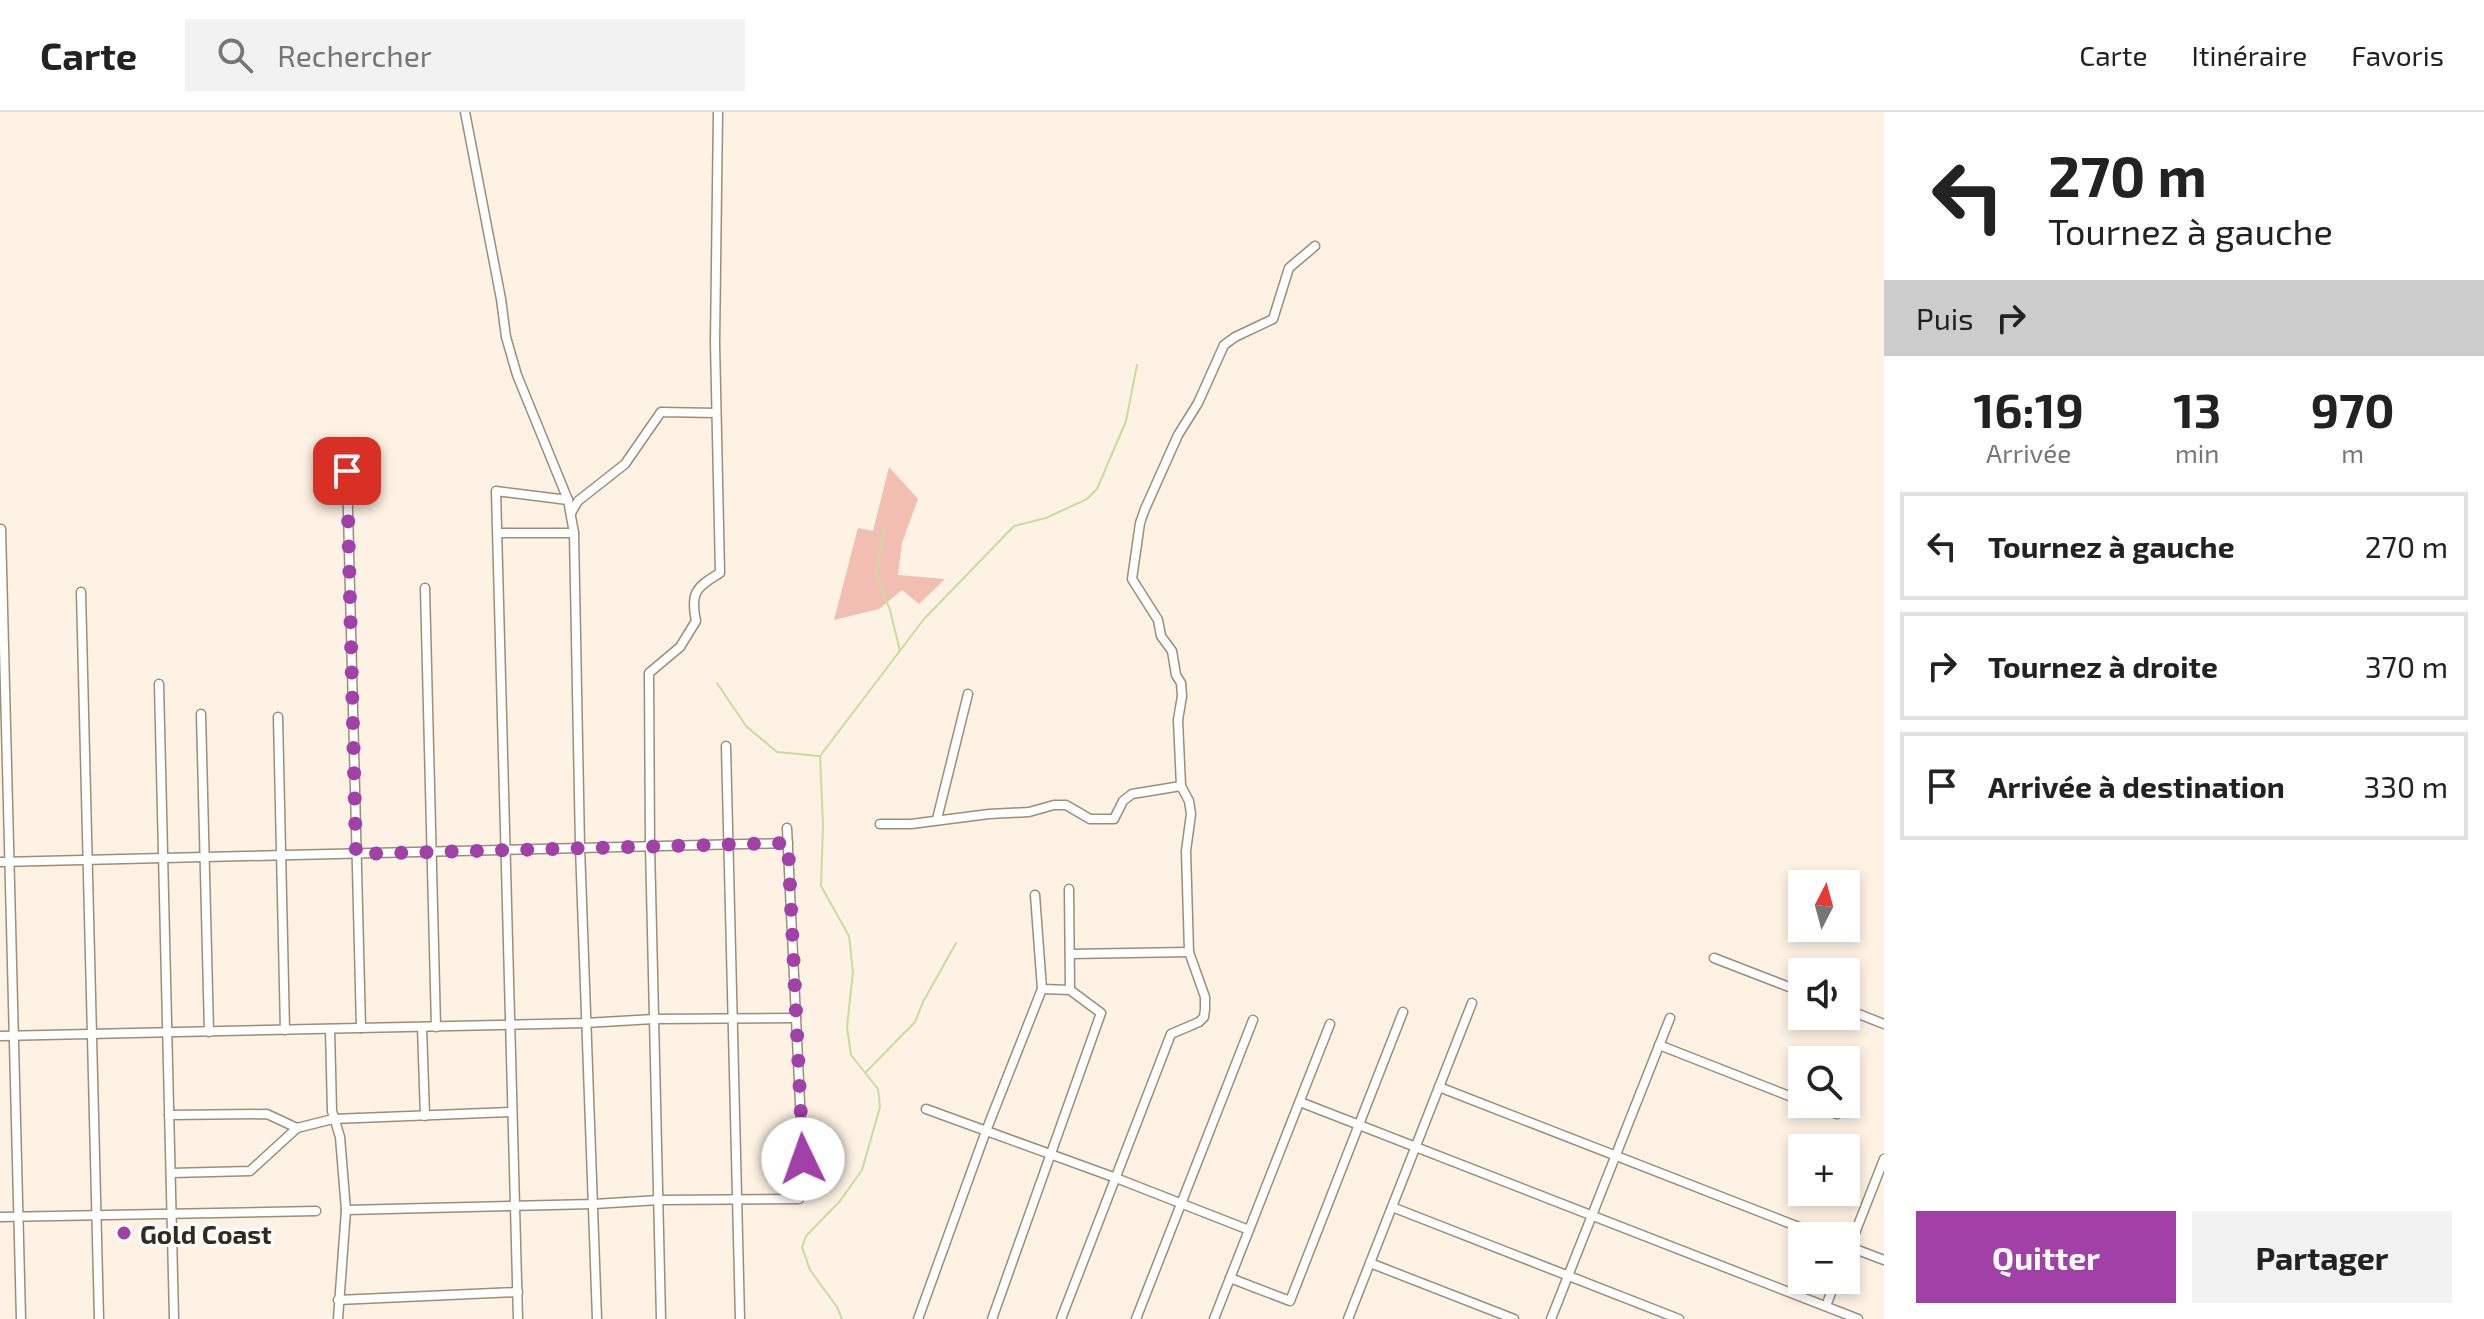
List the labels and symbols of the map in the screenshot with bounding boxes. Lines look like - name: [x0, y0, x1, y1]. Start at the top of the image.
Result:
- pin: [313, 437, 381, 505]
- north arrow: [1788, 870, 1860, 942]
- position arrow: [761, 1117, 845, 1201]
- place label: Gold Coast: [140, 1218, 272, 1249]
- marker: Gold Coast: [115, 1224, 133, 1242]

